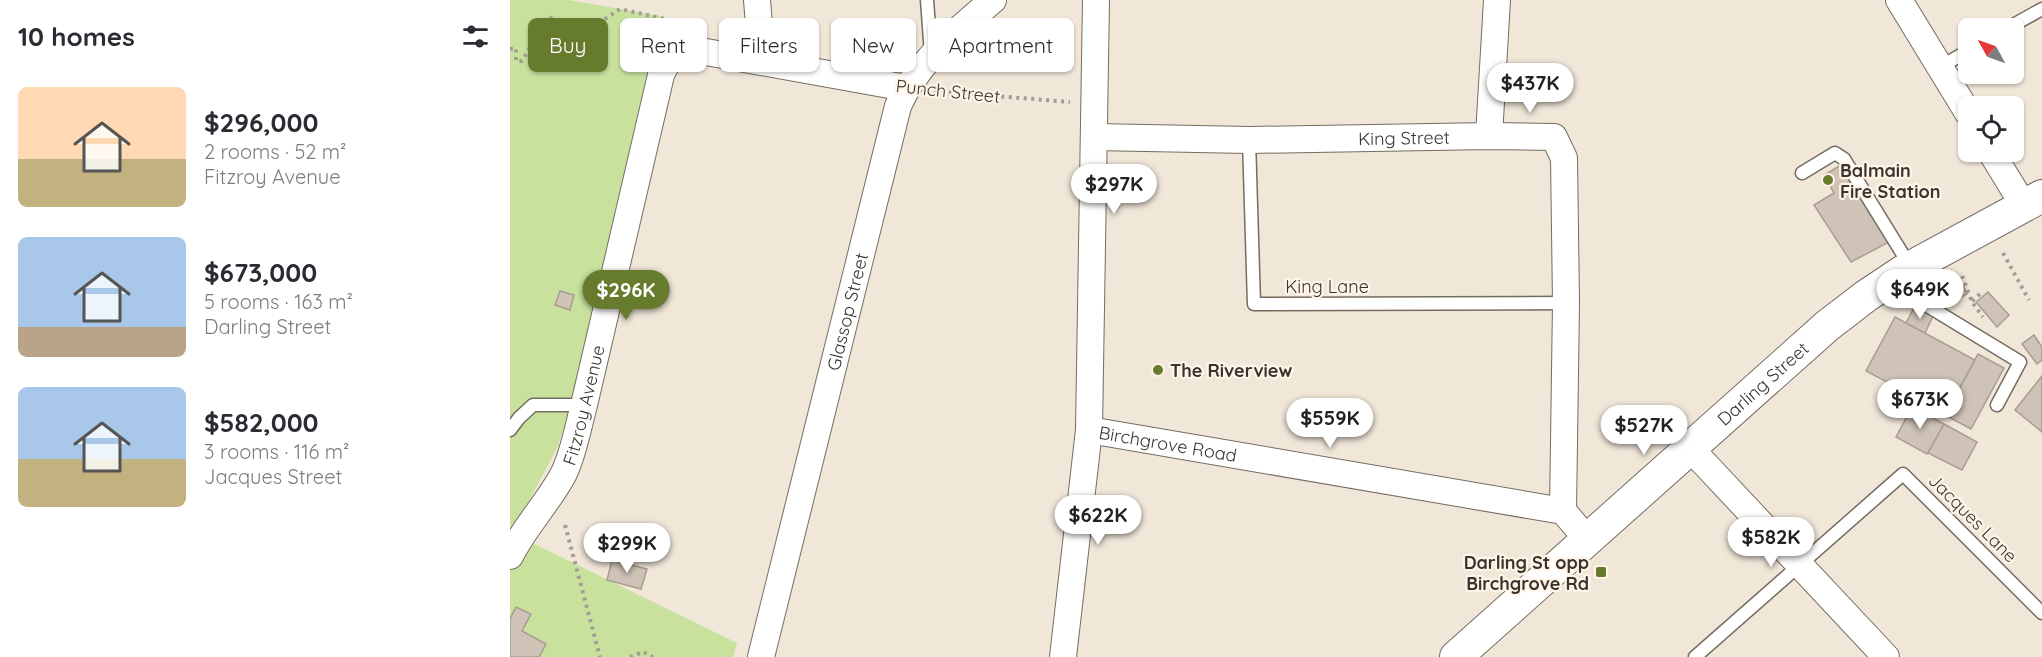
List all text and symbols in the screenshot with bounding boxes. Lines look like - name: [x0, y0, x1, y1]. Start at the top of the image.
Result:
- chip: Buy: [528, 18, 608, 72]
- chip: Rent: [620, 18, 707, 72]
- chip: Filters: [719, 18, 819, 72]
- chip: New: [831, 18, 916, 72]
- chip: Apartment: [928, 18, 1074, 72]
- north arrow: [1958, 18, 2024, 84]
- map controls: [1958, 18, 2024, 162]
- text: 10 homes: [18, 20, 135, 53]
- icon: filters: [459, 20, 492, 53]
- pin: $437K: [1488, 63, 1572, 114]
- text: $437K: [1501, 70, 1559, 95]
- street label: Punch Street: [895, 74, 1001, 108]
- button: locate: [1958, 96, 2024, 162]
- text: $296,000: [204, 106, 319, 139]
- icon: home: [66, 111, 138, 183]
- street label: King Street: [1358, 125, 1450, 150]
- text: 2 rooms · 52 m²: [204, 139, 346, 164]
- place label: Balmain Fire Station: [1840, 159, 1940, 203]
- text: Fitzroy Avenue: [204, 164, 341, 189]
- pin: $297K: [1072, 164, 1156, 215]
- text: $297K: [1085, 171, 1143, 196]
- marker: Balmain Fire Station: [1821, 173, 1835, 187]
- street label: Glassop Street: [821, 250, 873, 373]
- text: $673,000: [204, 256, 317, 289]
- icon: home: [66, 261, 138, 333]
- pin: $649K: [1878, 269, 1962, 320]
- pin: $296K: [584, 270, 668, 321]
- street label: King Lane: [1285, 275, 1369, 298]
- text: $649K: [1891, 276, 1949, 301]
- text: $296K: [597, 277, 655, 302]
- text: 5 rooms · 163 m²: [204, 289, 353, 314]
- text: Darling Street: [204, 314, 331, 339]
- street label: Darling Street: [1712, 337, 1813, 430]
- street label: Fitzroy Avenue: [557, 343, 609, 468]
- place label: The Riverview: [1170, 359, 1292, 382]
- marker: The Riverview: [1151, 363, 1165, 377]
- pin: $673K: [1878, 379, 1962, 430]
- text: $673K: [1891, 386, 1949, 411]
- pin: $559K: [1288, 398, 1372, 449]
- text: $559K: [1300, 405, 1360, 430]
- pin: $527K: [1602, 405, 1686, 456]
- text: $582,000: [204, 406, 319, 439]
- icon: home: [66, 411, 138, 483]
- text: $527K: [1615, 412, 1673, 437]
- street label: Birchgrove Road: [1097, 420, 1239, 467]
- text: 3 rooms · 116 m²: [204, 439, 349, 464]
- text: Jacques Street: [204, 464, 342, 489]
- street label: Jacques Lane: [1924, 469, 2022, 567]
- pin: $622K: [1056, 495, 1140, 546]
- text: $622K: [1069, 502, 1127, 527]
- pin: $582K: [1729, 517, 1813, 568]
- pin: $299K: [585, 523, 669, 574]
- text: $582K: [1742, 524, 1800, 549]
- text: $299K: [597, 530, 657, 555]
- place label: Darling St opp Birchgrove Rd: [1464, 551, 1589, 595]
- marker: Darling St opp Birchgrove Rd: [1594, 565, 1608, 579]

